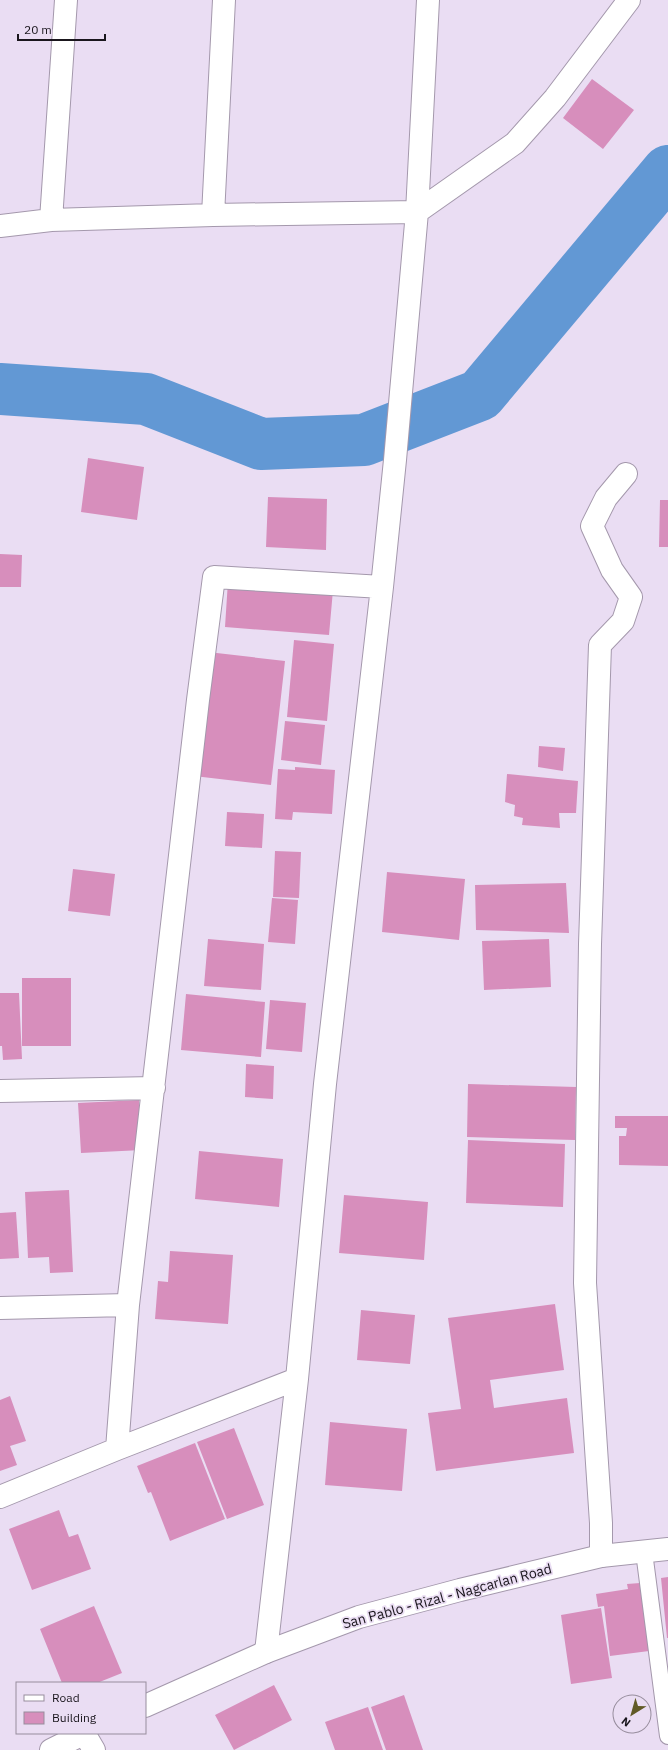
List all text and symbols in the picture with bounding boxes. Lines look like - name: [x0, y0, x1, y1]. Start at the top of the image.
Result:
- scale bar: [18, 16, 105, 42]
- text: 20 m: [24, 22, 52, 37]
- street label: San Pablo - Rizal - Nagcarlan Road: [340, 1559, 554, 1633]
- legend: [16, 1682, 146, 1734]
- text: Road: [52, 1690, 80, 1705]
- north arrow: [612, 1694, 652, 1734]
- text: Building: [52, 1710, 97, 1725]
- text: N: [619, 1714, 633, 1730]

